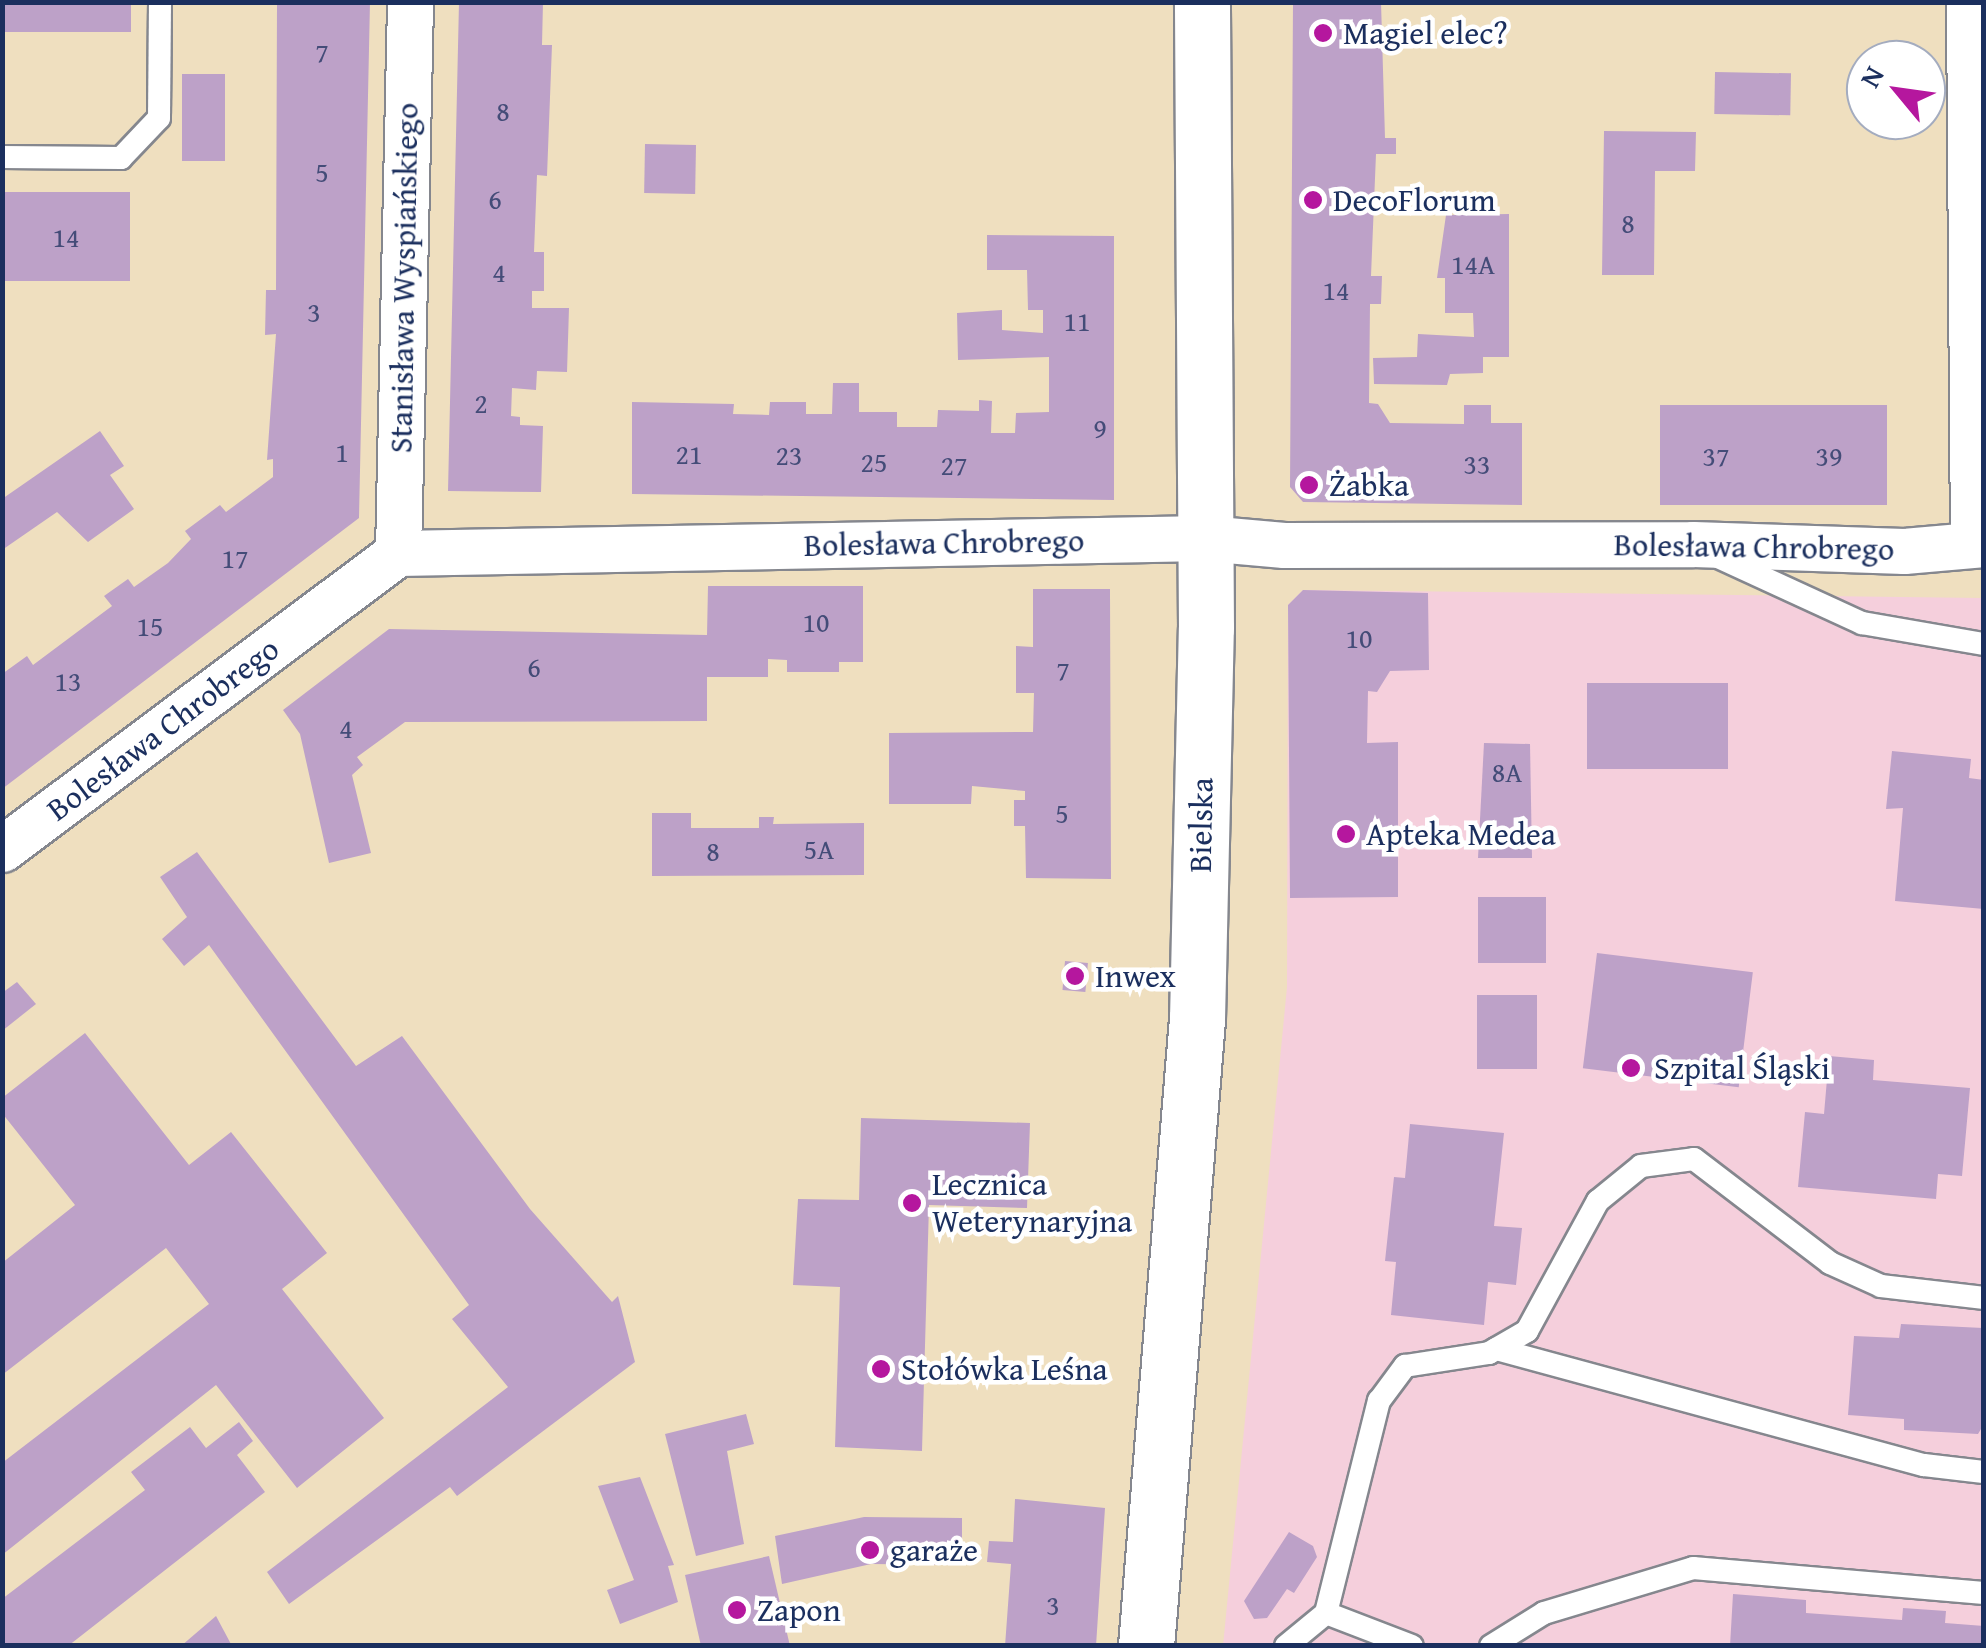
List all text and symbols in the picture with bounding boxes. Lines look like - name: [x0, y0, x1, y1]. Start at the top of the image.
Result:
- place label: Magiel elec?: [1343, 14, 1508, 52]
- marker: Magiel elec?: [1312, 22, 1334, 44]
- house number: 7: [315, 35, 329, 69]
- north arrow: [1846, 40, 1946, 140]
- text: N: [1849, 58, 1894, 94]
- house number: 8: [496, 94, 510, 128]
- street label: Stanisława Wyspiańskiego: [382, 102, 426, 454]
- house number: 5: [315, 155, 329, 189]
- place label: DecoFlorum: [1333, 181, 1496, 219]
- house number: 6: [488, 182, 502, 216]
- marker: DecoFlorum: [1302, 189, 1324, 211]
- house number: 8: [1621, 206, 1635, 240]
- house number: 14: [53, 220, 79, 254]
- house number: 14A: [1451, 247, 1495, 281]
- house number: 4: [492, 255, 506, 289]
- house number: 14: [1323, 273, 1349, 307]
- house number: 3: [307, 295, 321, 329]
- house number: 11: [1064, 304, 1090, 338]
- house number: 2: [474, 386, 488, 420]
- house number: 9: [1093, 411, 1107, 445]
- house number: 1: [335, 435, 349, 469]
- house number: 21: [676, 437, 702, 471]
- house number: 23: [776, 438, 802, 472]
- house number: 37: [1703, 439, 1729, 473]
- house number: 39: [1816, 439, 1842, 473]
- house number: 25: [861, 445, 887, 479]
- house number: 33: [1464, 447, 1490, 481]
- house number: 27: [941, 448, 967, 482]
- place label: Żabka: [1329, 466, 1409, 504]
- marker: Żabka: [1298, 474, 1320, 496]
- street label: Bolesława Chrobrego: [803, 521, 1085, 565]
- street label: Bolesława Chrobrego: [1613, 525, 1895, 569]
- house number: 17: [222, 541, 248, 575]
- house number: 10: [803, 605, 829, 639]
- house number: 15: [137, 609, 163, 643]
- house number: 10: [1346, 621, 1372, 655]
- street label: Bolesława Chrobrego: [39, 629, 287, 829]
- house number: 6: [527, 650, 541, 684]
- house number: 7: [1056, 653, 1070, 687]
- house number: 13: [55, 664, 81, 698]
- house number: 4: [339, 711, 353, 745]
- house number: 8A: [1492, 755, 1522, 789]
- street label: Bielska: [1181, 777, 1221, 873]
- house number: 5: [1055, 796, 1069, 830]
- place label: Apteka Medea: [1366, 815, 1556, 853]
- marker: Apteka Medea: [1335, 823, 1357, 845]
- house number: 5A: [804, 832, 834, 866]
- house number: 8: [706, 834, 720, 868]
- place label: Inwex: [1095, 957, 1176, 995]
- marker: Inwex: [1064, 965, 1086, 987]
- place label: Szpital Śląski: [1654, 1049, 1830, 1087]
- marker: Szpital Śląski: [1618, 1055, 1644, 1081]
- place label: Lecznica Weterynaryjna: [932, 1166, 1132, 1241]
- marker: Lecznica Weterynaryjna: [901, 1192, 923, 1214]
- place label: Stołówka Leśna: [901, 1350, 1108, 1388]
- marker: Stołówka Leśna: [870, 1358, 892, 1380]
- place label: garaże: [890, 1531, 978, 1569]
- marker: garaże: [859, 1539, 881, 1561]
- house number: 3: [1046, 1588, 1060, 1622]
- place label: Zapon: [757, 1591, 841, 1629]
- marker: Zapon: [726, 1599, 748, 1621]

